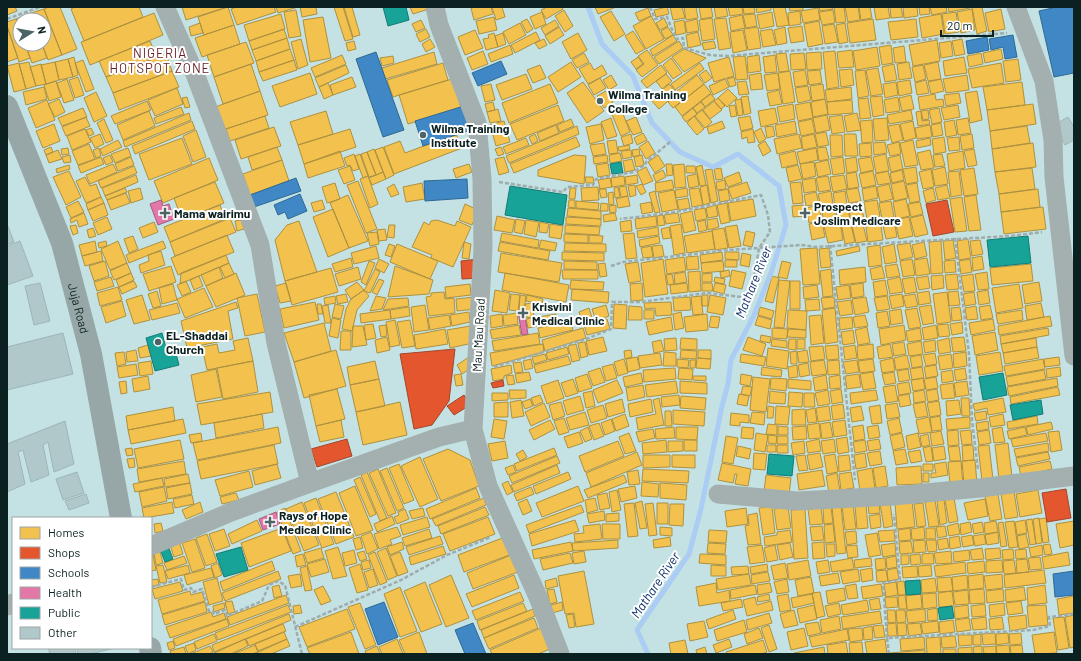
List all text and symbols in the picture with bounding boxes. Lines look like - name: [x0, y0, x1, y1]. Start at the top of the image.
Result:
- north arrow: [12, 12, 52, 52]
- scale bar: [941, 12, 993, 38]
- text: 20 m: [947, 18, 973, 32]
- text: N: [35, 25, 49, 35]
- district label: NIGERIA HOTSPOT ZONE: [110, 45, 210, 76]
- place label: Wilma Training College: [608, 87, 687, 115]
- marker: Wilma Training College: [595, 96, 605, 106]
- place label: Wilma Training Institute: [431, 121, 510, 149]
- marker: Wilma Training Institute: [418, 130, 428, 140]
- place label: Prospect Joslim Medicare: [814, 199, 901, 227]
- place label: Mama wairimu: [174, 206, 250, 220]
- marker: Mama wairimu: [159, 207, 171, 219]
- marker: Prospect Joslim Medicare: [799, 207, 811, 219]
- water label: Mathare River: [731, 243, 775, 320]
- street label: Juja Road: [66, 282, 92, 335]
- street label: Mau Mau Road: [469, 298, 487, 372]
- place label: Krisvini Medical Clinic: [532, 299, 605, 327]
- marker: Krisvini Medical Clinic: [517, 307, 529, 319]
- place label: EL-Shaddai Church: [166, 328, 228, 356]
- marker: EL-Shaddai Church: [153, 337, 163, 347]
- place label: Rays of Hope Medical Clinic: [279, 508, 352, 536]
- marker: Rays of Hope Medical Clinic: [264, 516, 276, 528]
- legend: [12, 517, 152, 649]
- text: Homes: [48, 525, 85, 539]
- text: Shops: [48, 545, 81, 559]
- water label: Mathare River: [627, 549, 683, 621]
- text: Schools: [48, 565, 89, 579]
- text: Health: [48, 585, 82, 599]
- text: Public: [48, 605, 80, 619]
- text: Other: [48, 625, 78, 639]

